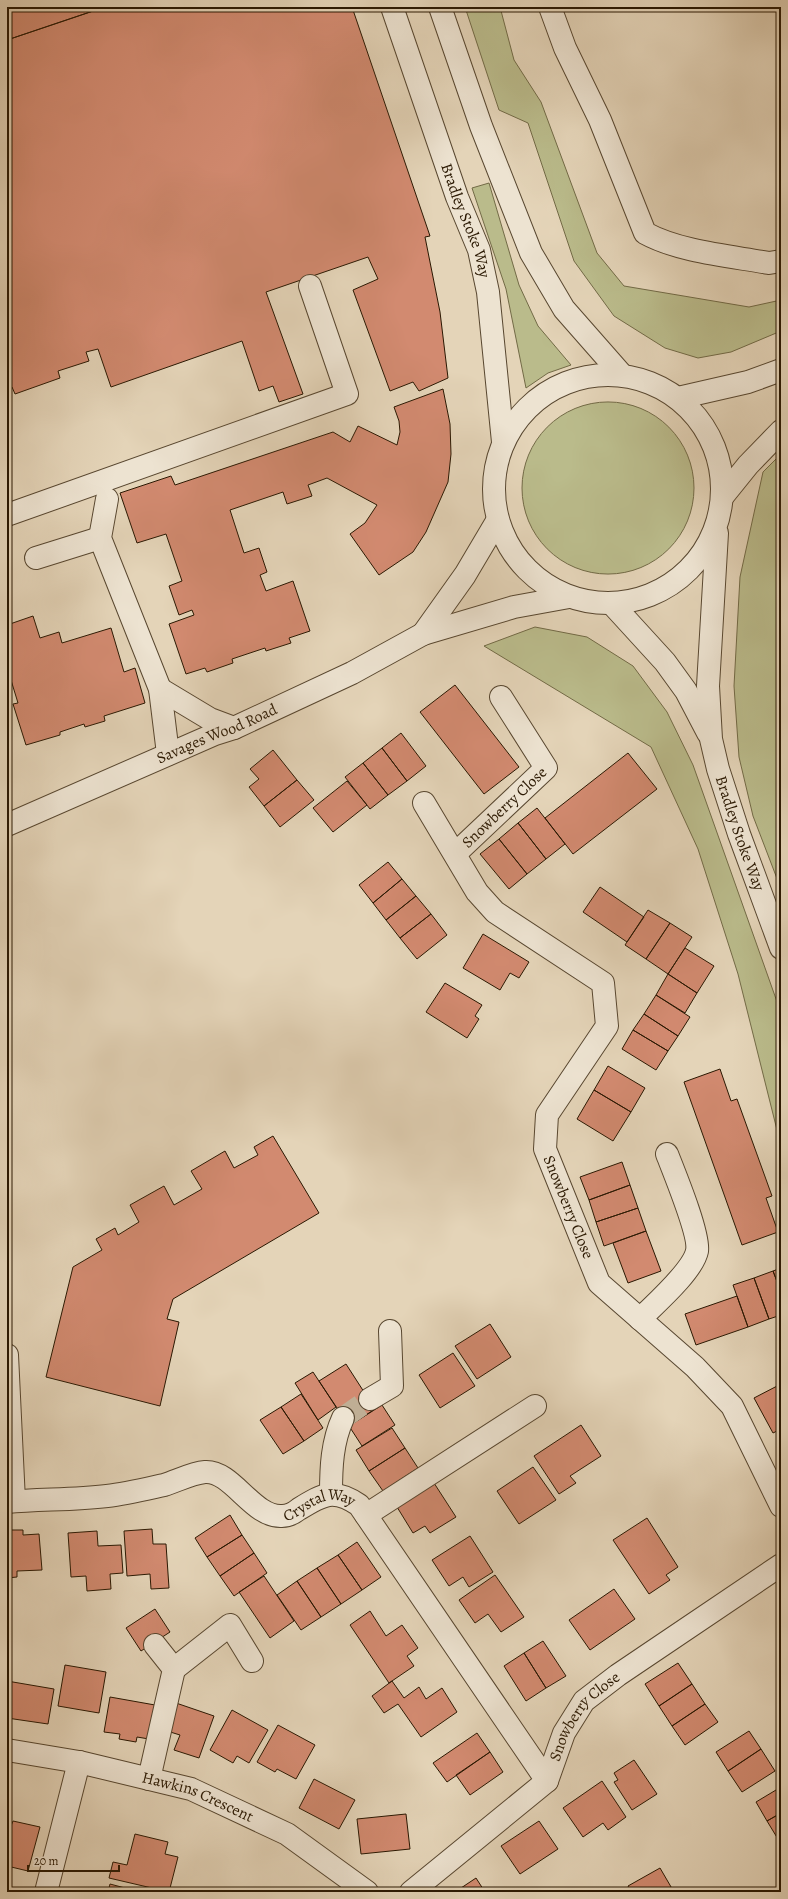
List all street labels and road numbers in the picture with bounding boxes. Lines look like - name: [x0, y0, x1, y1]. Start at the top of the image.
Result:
- street label: Bradley Stoke Way: [435, 160, 496, 281]
- street label: Savages Wood Road: [153, 698, 281, 769]
- street label: Snowberry Close: [457, 762, 552, 853]
- street label: Bradley Stoke Way: [710, 773, 770, 895]
- street label: Snowberry Close: [538, 1152, 599, 1262]
- street label: Crystal Way: [281, 1483, 361, 1527]
- street label: Snowberry Close: [544, 1666, 625, 1764]
- street label: Hawkins Crescent: [140, 1767, 257, 1828]

